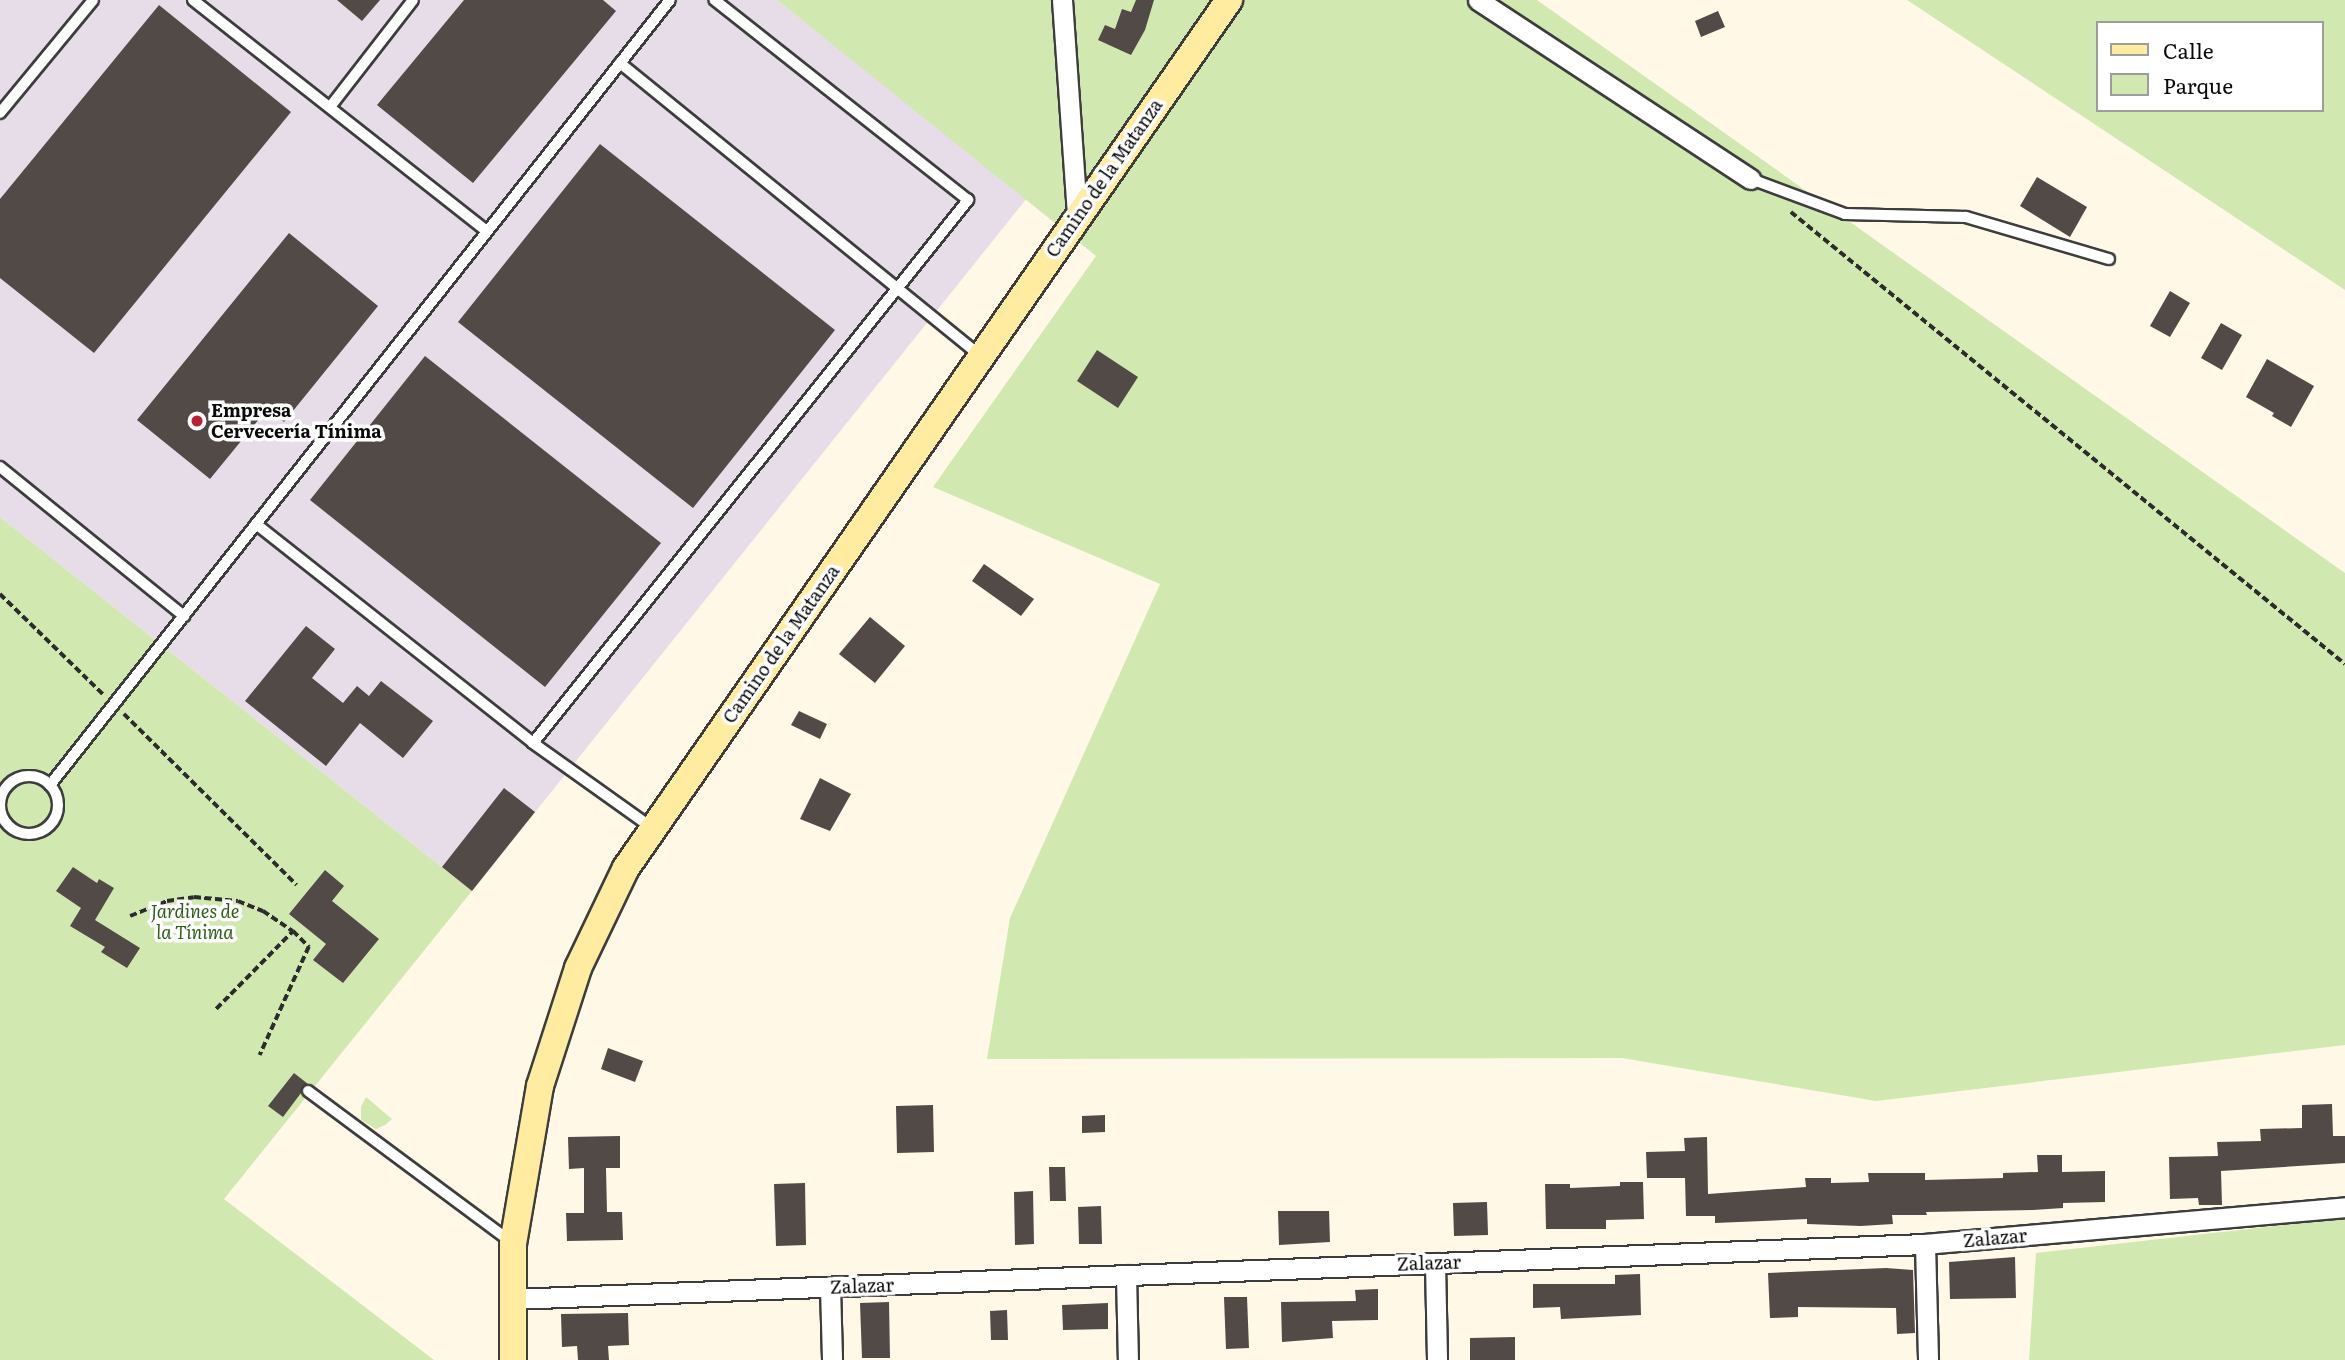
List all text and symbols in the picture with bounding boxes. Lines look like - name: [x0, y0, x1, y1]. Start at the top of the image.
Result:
- legend: [2096, 21, 2324, 112]
- text: Calle: [2163, 34, 2214, 65]
- text: Parque: [2163, 69, 2233, 100]
- street label: Camino de la Matanza: [1041, 95, 1167, 261]
- place label: Empresa Cervecería Tínima: [211, 400, 382, 442]
- marker: Empresa Cervecería Tínima: [189, 413, 205, 429]
- street label: Camino de la Matanza: [718, 561, 844, 727]
- park label: Jardines de la Tínima: [151, 901, 239, 944]
- street label: Zalazar: [1962, 1224, 2028, 1252]
- street label: Zalazar: [1397, 1251, 1461, 1275]
- street label: Zalazar: [830, 1274, 894, 1298]

